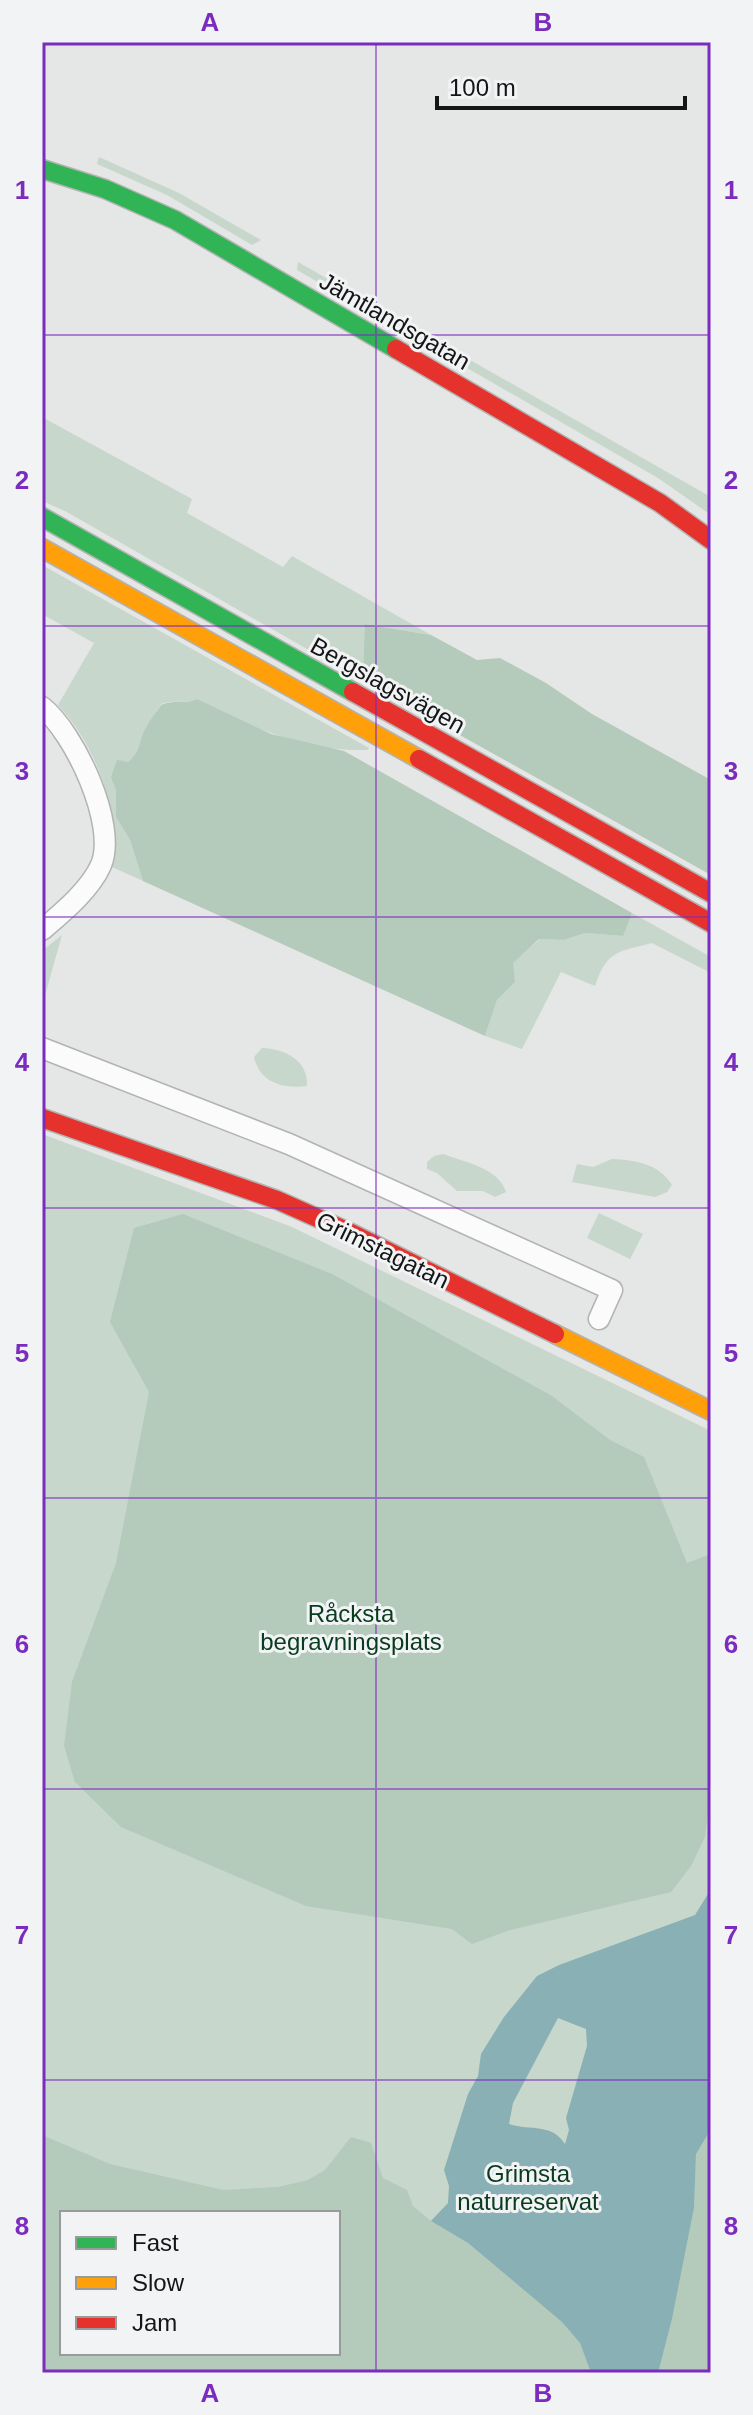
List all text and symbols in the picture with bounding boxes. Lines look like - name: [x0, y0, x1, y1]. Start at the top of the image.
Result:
- text: A: [201, 7, 220, 37]
- text: B: [534, 7, 552, 37]
- scale bar: [437, 60, 685, 110]
- text: 100 m: [449, 74, 516, 101]
- text: 1: [15, 175, 29, 205]
- text: 1: [724, 175, 738, 205]
- street label: Jämtlandsgatan: [315, 267, 475, 375]
- text: 2: [15, 465, 29, 495]
- text: 2: [724, 465, 738, 495]
- street label: Bergslagsvägen: [306, 631, 470, 739]
- text: 3: [15, 756, 29, 786]
- text: 3: [724, 756, 738, 786]
- text: 4: [15, 1047, 30, 1077]
- text: 4: [724, 1047, 739, 1077]
- street label: Grimstagatan: [312, 1206, 454, 1294]
- text: 5: [15, 1338, 29, 1368]
- text: 5: [724, 1338, 738, 1368]
- park label: Råcksta begravningsplats: [260, 1600, 442, 1655]
- text: 6: [15, 1629, 29, 1659]
- text: 6: [724, 1629, 738, 1659]
- text: 7: [15, 1920, 29, 1950]
- text: 7: [724, 1920, 738, 1950]
- park label: Grimsta naturreservat: [457, 2160, 599, 2215]
- text: 8: [15, 2211, 29, 2241]
- legend: [60, 2211, 340, 2355]
- text: 8: [724, 2211, 738, 2241]
- text: Fast: [132, 2229, 179, 2256]
- text: Slow: [132, 2269, 185, 2296]
- text: Jam: [132, 2309, 177, 2336]
- text: A: [201, 2378, 220, 2408]
- text: B: [534, 2378, 552, 2408]

